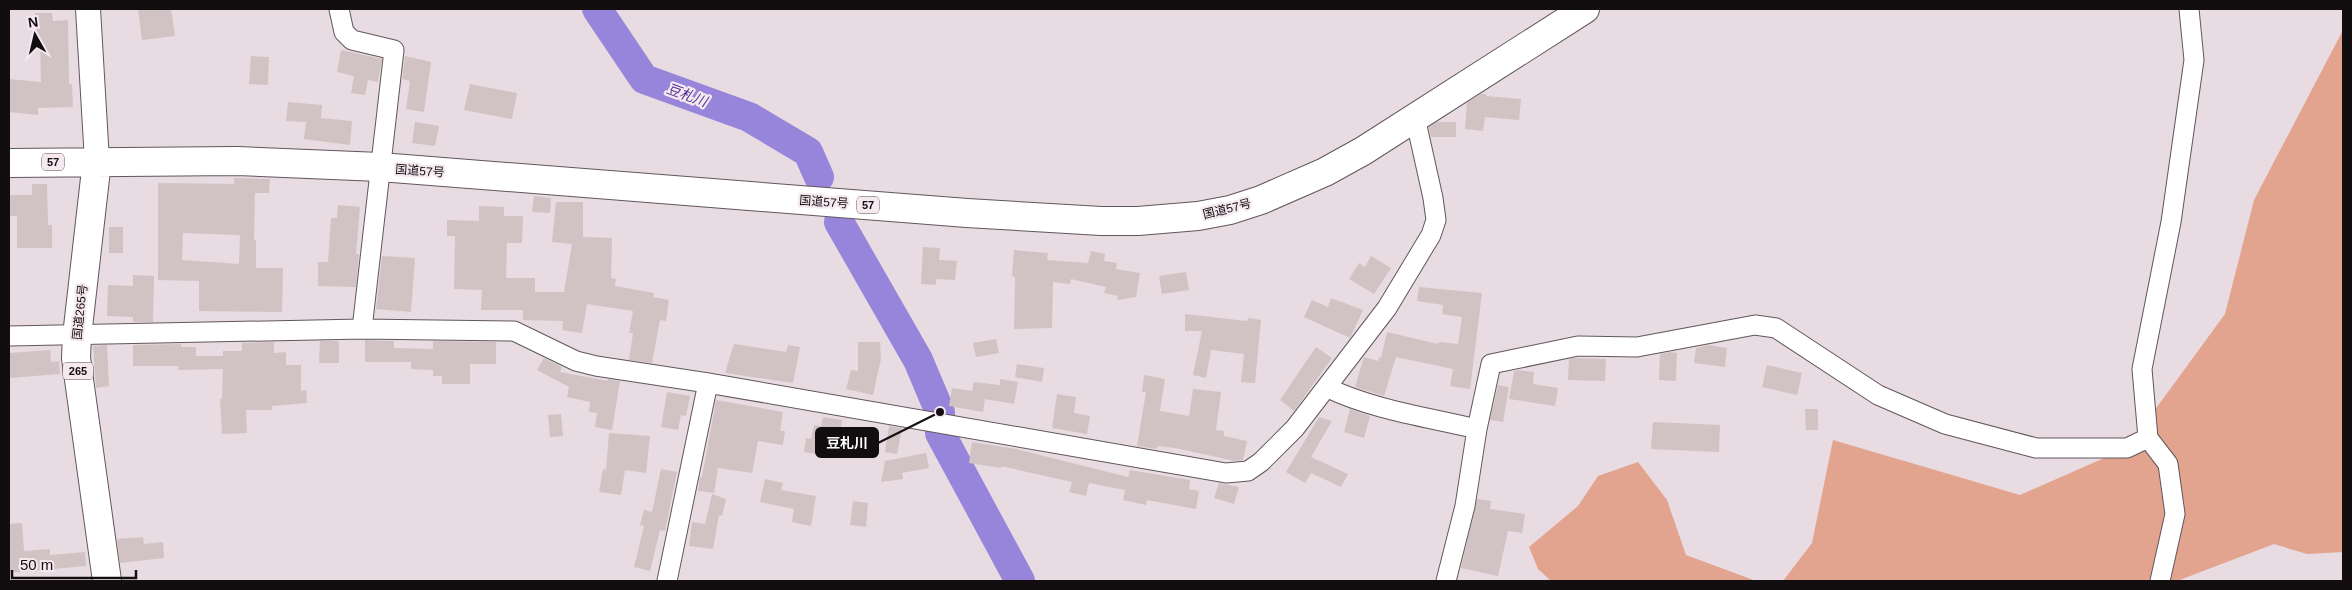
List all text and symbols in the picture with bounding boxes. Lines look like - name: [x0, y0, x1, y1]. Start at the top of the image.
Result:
- north arrow: [10, 10, 60, 60]
- text: N: [27, 13, 39, 31]
- water label: 豆札川: [665, 80, 711, 110]
- road number: 57: [42, 154, 64, 170]
- street label: 国道57号: [395, 162, 445, 180]
- street label: 国道57号: [799, 193, 849, 211]
- road number: 57: [857, 196, 879, 214]
- street label: 国道57号: [1201, 196, 1253, 222]
- street label: 国道265号: [70, 283, 90, 341]
- road number: 265: [63, 362, 93, 380]
- callout: 豆札川: [816, 428, 878, 457]
- text: 豆札川: [826, 435, 868, 451]
- scale bar: [12, 548, 136, 580]
- text: 50 m: [20, 556, 53, 573]

